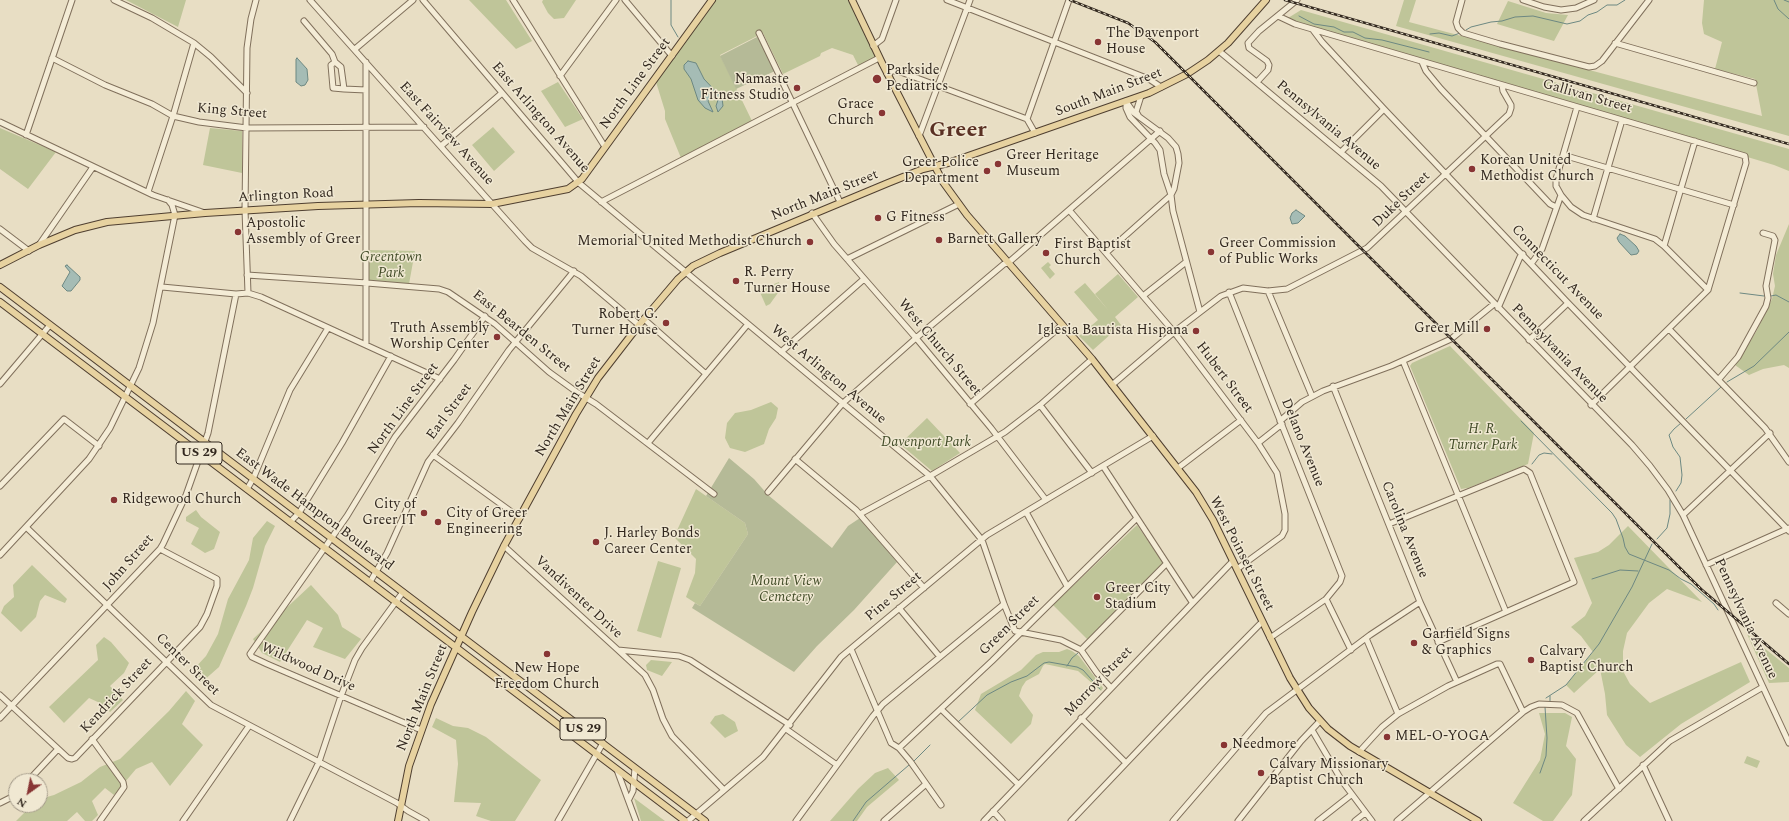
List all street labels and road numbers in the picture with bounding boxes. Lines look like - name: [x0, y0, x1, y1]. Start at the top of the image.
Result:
- street label: North Line Street: [597, 35, 675, 133]
- street label: East Arlington Avenue: [487, 59, 593, 177]
- street label: South Main Street: [1053, 65, 1165, 121]
- street label: Gallivan Street: [1540, 76, 1634, 118]
- street label: Pennsylvania Avenue: [1272, 77, 1384, 175]
- street label: East Fairview Avenue: [395, 79, 497, 189]
- street label: King Street: [196, 101, 268, 123]
- street label: North Main Street: [769, 167, 881, 225]
- street label: Duke Street: [1370, 169, 1434, 231]
- street label: Arlington Road: [238, 185, 334, 207]
- street label: Connecticut Avenue: [1507, 222, 1607, 324]
- street label: East Bearden Street: [468, 287, 574, 377]
- street label: West Church Street: [894, 296, 984, 400]
- street label: Pennsylvania Avenue: [1507, 301, 1611, 407]
- street label: West Arlington Avenue: [767, 322, 889, 428]
- street label: Hubert Street: [1192, 339, 1256, 417]
- street label: North Main Street: [532, 354, 606, 460]
- street label: North Line Street: [365, 360, 443, 458]
- street label: Earl Street: [424, 380, 476, 444]
- street label: Delano Avenue: [1277, 396, 1327, 490]
- road number: US 29: [176, 442, 222, 464]
- street label: East Wade Hampton Boulevard: [232, 445, 396, 575]
- street label: Carolina Avenue: [1377, 479, 1431, 581]
- street label: West Poinsett Street: [1205, 494, 1277, 614]
- street label: John Street: [100, 531, 158, 595]
- street label: Vandiventer Drive: [531, 553, 625, 643]
- street label: Pennsylvania Avenue: [1710, 556, 1780, 682]
- street label: Pine Street: [862, 569, 926, 625]
- street label: Green Street: [976, 592, 1044, 660]
- street label: Center Street: [151, 630, 223, 700]
- street label: Wildwood Drive: [258, 640, 358, 696]
- street label: North Main Street: [394, 642, 452, 754]
- street label: Morrow Street: [1062, 644, 1136, 720]
- street label: Kendrick Street: [78, 655, 156, 737]
- road number: US 29: [560, 718, 606, 740]

